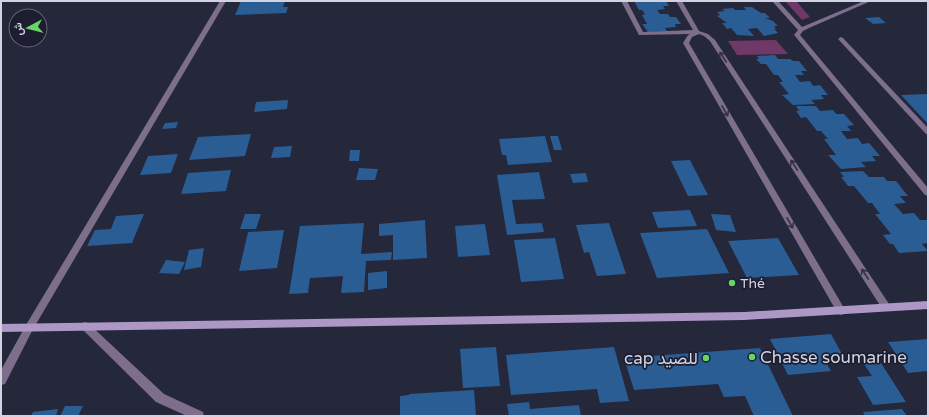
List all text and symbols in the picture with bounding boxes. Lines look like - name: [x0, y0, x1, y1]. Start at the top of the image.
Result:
- north arrow: [8, 8, 48, 48]
- text: ش: [11, 22, 26, 37]
- one-way arrow: [719, 51, 728, 62]
- one-way arrow: [722, 105, 730, 117]
- one-way arrow: [790, 160, 799, 171]
- one-way arrow: [787, 217, 795, 229]
- one-way arrow: [861, 269, 870, 280]
- place label: Thé: [740, 275, 765, 292]
- marker: Thé: [727, 278, 737, 288]
- place label: Chasse soumarine: [760, 347, 907, 368]
- place label: cap للصيد: [624, 348, 698, 369]
- marker: Chasse soumarine: [747, 352, 757, 362]
- marker: cap للصيد: [701, 353, 711, 363]

